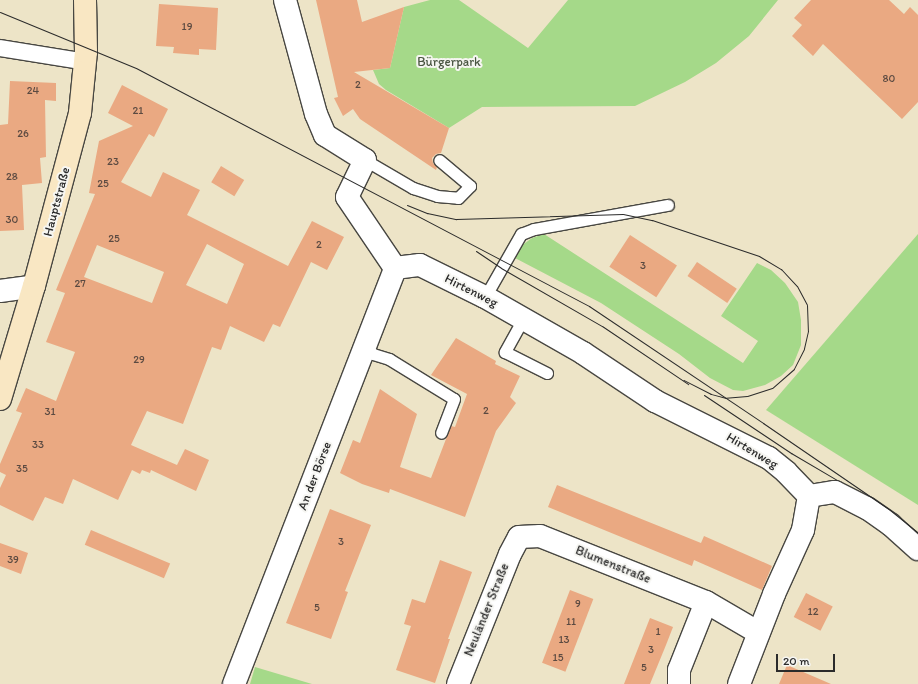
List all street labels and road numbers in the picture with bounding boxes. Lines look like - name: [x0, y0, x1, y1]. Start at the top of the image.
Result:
- street label: Hauptstraße: [40, 166, 74, 238]
- street label: Hirtenweg: [442, 271, 500, 311]
- street label: Hirtenweg: [723, 429, 781, 473]
- street label: An der Börse: [295, 440, 335, 512]
- street label: Blumenstraße: [573, 543, 653, 587]
- street label: Neuländer Straße: [461, 561, 513, 659]

